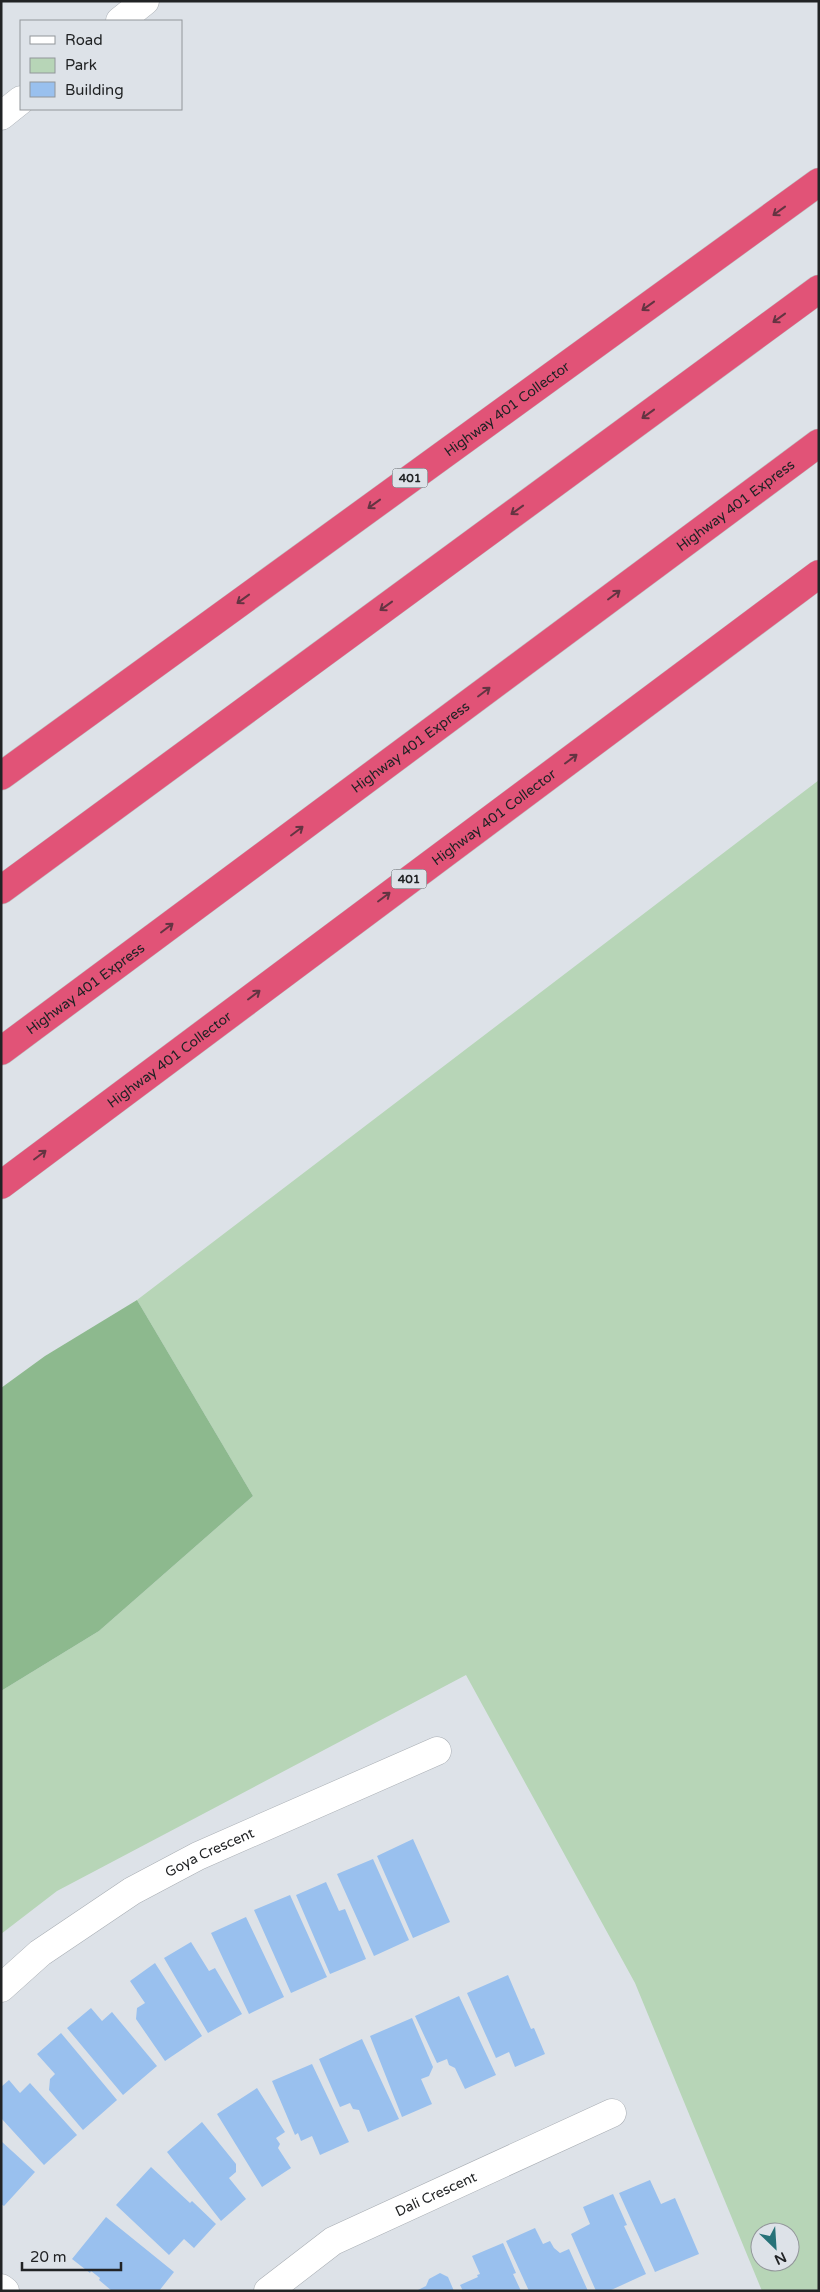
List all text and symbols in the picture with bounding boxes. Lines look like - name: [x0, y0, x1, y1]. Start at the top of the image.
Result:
- legend: [20, 20, 182, 110]
- text: Road: [65, 31, 103, 49]
- text: Park: [65, 56, 97, 74]
- text: Building: [65, 81, 124, 99]
- one-way arrow: [772, 206, 786, 216]
- one-way arrow: [641, 301, 655, 311]
- one-way arrow: [772, 313, 786, 323]
- street label: Highway 401 Collector: [441, 358, 574, 460]
- one-way arrow: [641, 409, 655, 419]
- street label: Highway 401 Express: [673, 456, 798, 555]
- road number: 401: [392, 468, 428, 488]
- one-way arrow: [367, 499, 381, 509]
- one-way arrow: [510, 505, 524, 515]
- one-way arrow: [607, 590, 621, 600]
- one-way arrow: [236, 594, 250, 604]
- one-way arrow: [379, 601, 393, 611]
- one-way arrow: [477, 687, 491, 697]
- street label: Highway 401 Express: [348, 698, 473, 797]
- one-way arrow: [564, 753, 577, 764]
- street label: Highway 401 Collector: [429, 765, 560, 869]
- one-way arrow: [290, 826, 304, 836]
- road number: 401: [392, 870, 426, 889]
- one-way arrow: [377, 892, 390, 903]
- one-way arrow: [160, 923, 174, 933]
- street label: Highway 401 Express: [23, 939, 148, 1038]
- one-way arrow: [247, 990, 261, 1000]
- street label: Highway 401 Collector: [104, 1007, 236, 1112]
- one-way arrow: [33, 1150, 46, 1161]
- street label: Goya Crescent: [162, 1824, 257, 1881]
- street label: Dali Crescent: [393, 2168, 480, 2220]
- north arrow: [750, 2222, 800, 2272]
- scale bar: [22, 2240, 121, 2272]
- text: 20 m: [30, 2248, 67, 2266]
- text: N: [772, 2248, 789, 2268]

